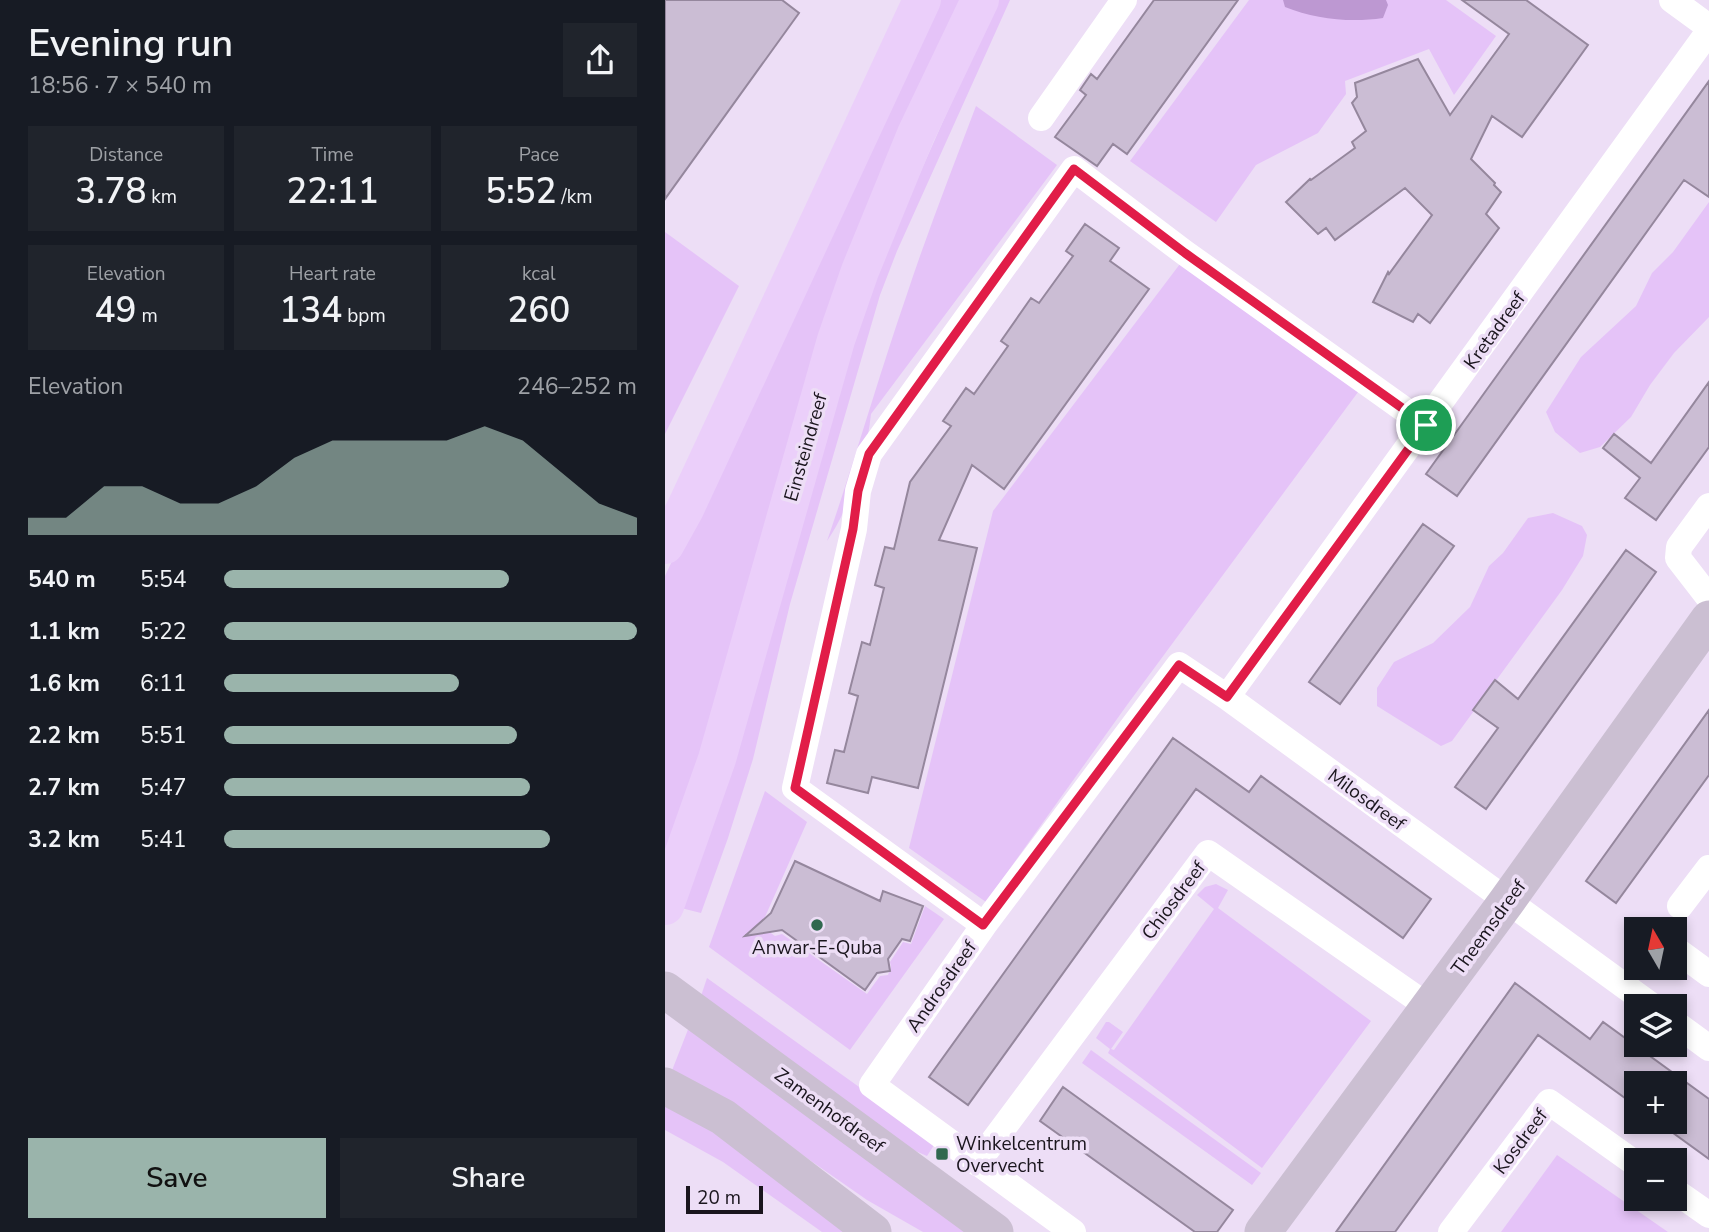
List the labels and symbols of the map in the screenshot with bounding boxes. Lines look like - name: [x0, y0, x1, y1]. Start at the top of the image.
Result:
- street label: Kretadreef: [1458, 286, 1532, 375]
- street label: Einsteindreef: [778, 389, 834, 504]
- pin: [1396, 395, 1456, 455]
- street label: Milosdreef: [1322, 763, 1411, 837]
- street label: Chiosdreef: [1136, 856, 1212, 945]
- street label: Theemsdreef: [1445, 874, 1533, 981]
- marker: Anwar-E-Quba: [809, 917, 825, 933]
- north arrow: [1624, 917, 1687, 980]
- place label: Anwar-E-Quba: [752, 935, 882, 961]
- street label: Androsdreef: [901, 935, 983, 1038]
- street label: Zamenhofdreef: [769, 1062, 890, 1160]
- street label: Kosdreef: [1488, 1103, 1554, 1180]
- place label: Winkelcentrum Overvecht: [956, 1131, 1087, 1179]
- marker: Winkelcentrum Overvecht: [934, 1146, 950, 1162]
- scale bar: [686, 1183, 763, 1215]

